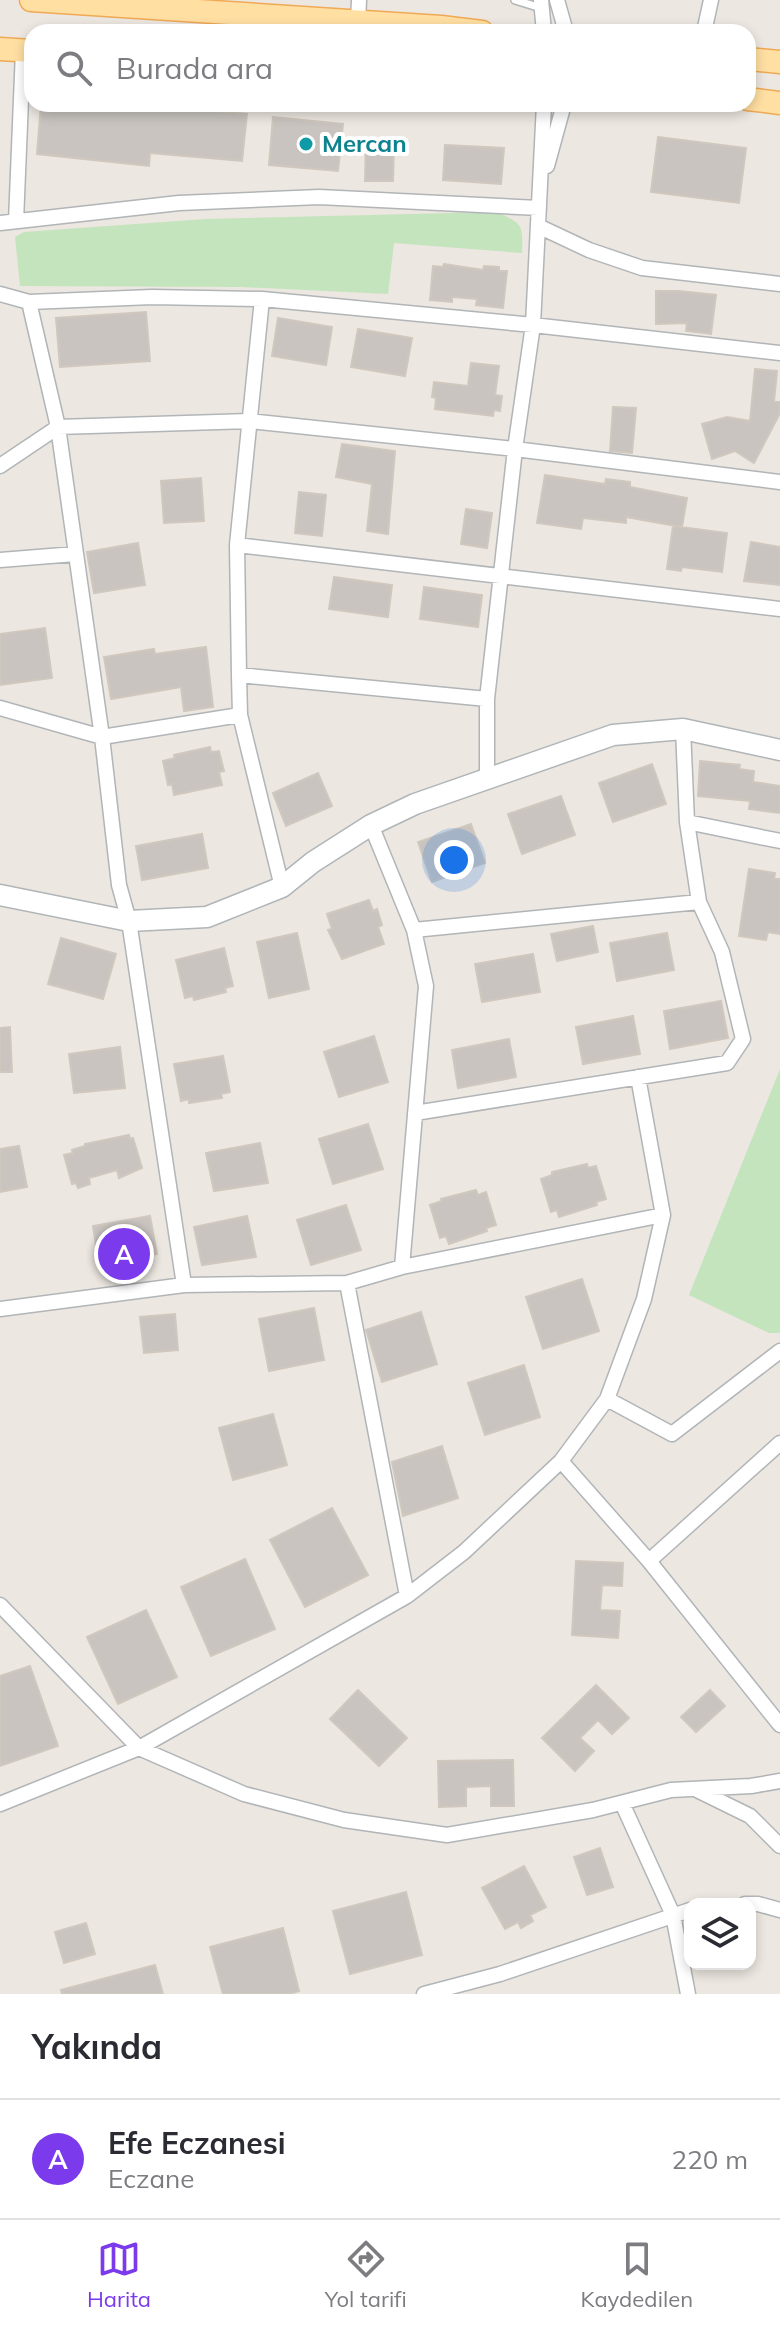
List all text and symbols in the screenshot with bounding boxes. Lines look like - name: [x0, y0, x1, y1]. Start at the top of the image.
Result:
- search box: [24, 24, 756, 112]
- icon: search: [52, 46, 96, 90]
- text: Burada ara: [116, 49, 273, 87]
- place label: Mercan: [322, 128, 407, 158]
- marker: Mercan: [297, 135, 315, 153]
- your location: [434, 840, 474, 880]
- pin: A: [98, 1224, 150, 1284]
- map controls: [684, 1898, 756, 1970]
- button: layers: [684, 1898, 756, 1970]
- text: Yakında: [32, 2025, 162, 2068]
- text: Efe Eczanesi: [108, 2124, 286, 2162]
- text: A: [48, 2143, 68, 2176]
- text: 220 m: [672, 2143, 748, 2176]
- text: Eczane: [108, 2162, 194, 2195]
- tab: Harita: [87, 2237, 151, 2313]
- tab: Yol tarifi: [325, 2237, 407, 2313]
- tab: Kaydedilen: [581, 2237, 693, 2313]

